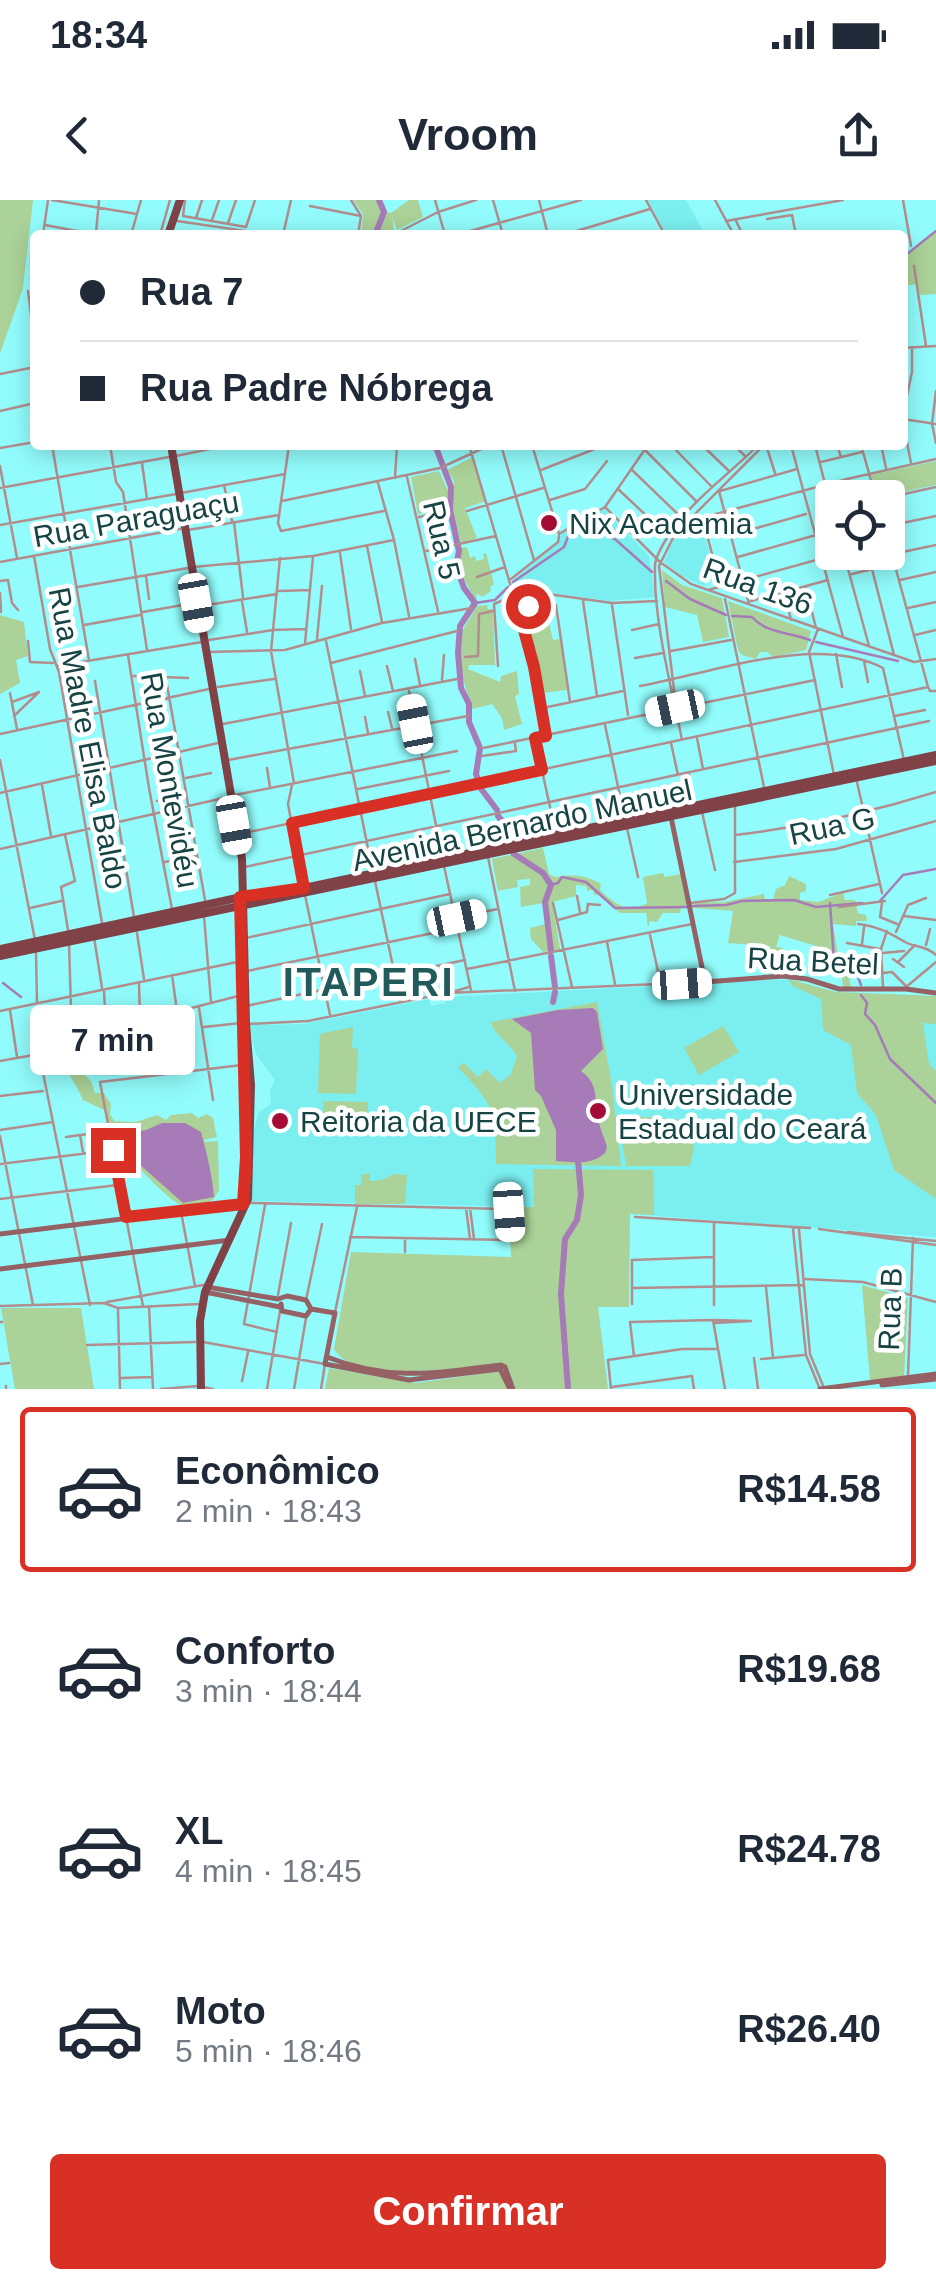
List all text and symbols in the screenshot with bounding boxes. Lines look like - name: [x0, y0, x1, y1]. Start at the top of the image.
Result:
- text: 18:34: [50, 14, 147, 56]
- icon: back: [50, 108, 105, 163]
- icon: share: [831, 108, 886, 163]
- text: Vroom: [398, 109, 538, 160]
- text: Rua 7: [140, 271, 243, 313]
- text: Rua Padre Nóbrega: [140, 367, 493, 409]
- map controls: [815, 480, 905, 570]
- button: locate: [815, 480, 905, 570]
- street label: Rua Paraguaçu: [30, 485, 242, 553]
- street label: Rua 5: [417, 497, 467, 583]
- place label: Nix Academia: [569, 507, 753, 540]
- marker: Nix Academia: [538, 512, 560, 534]
- street label: Rua 136: [699, 551, 817, 621]
- car: [176, 571, 216, 635]
- street label: Rua Madre Elisa Baldo: [43, 584, 133, 892]
- route start: [506, 584, 551, 629]
- street label: Rua Montevidéu: [135, 670, 205, 890]
- car: [643, 687, 707, 729]
- car: [395, 692, 435, 756]
- street label: Avenida Bernardo Manuel: [349, 773, 695, 877]
- car: [214, 793, 254, 857]
- street label: Rua G: [786, 801, 878, 851]
- car: [425, 897, 489, 939]
- street label: Rua Betel: [746, 941, 880, 981]
- district label: ITAPERI: [283, 960, 455, 1004]
- car: [651, 967, 713, 1001]
- callout: 7 min: [31, 1005, 196, 1075]
- text: 7 min: [71, 1022, 154, 1058]
- place label: Universidade Estadual do Ceará: [618, 1078, 867, 1145]
- marker: Universidade Estadual do Ceará: [587, 1100, 609, 1122]
- place label: Reitoria da UECE: [300, 1105, 537, 1138]
- marker: Reitoria da UECE: [269, 1110, 291, 1132]
- route end: [91, 1128, 136, 1173]
- car: [492, 1181, 526, 1243]
- street label: Rua B: [872, 1267, 908, 1351]
- icon: car: [55, 1445, 145, 1535]
- text: Econômico: [175, 1450, 380, 1492]
- text: R$14.58: [737, 1468, 881, 1510]
- text: 2 min · 18:43: [175, 1493, 362, 1529]
- icon: car: [55, 1625, 145, 1715]
- text: Conforto: [175, 1630, 335, 1672]
- text: R$19.68: [737, 1648, 881, 1690]
- text: 3 min · 18:44: [175, 1673, 362, 1709]
- icon: car: [55, 1805, 145, 1895]
- text: XL: [175, 1810, 224, 1852]
- text: R$24.78: [737, 1828, 881, 1870]
- text: 4 min · 18:45: [175, 1853, 362, 1889]
- icon: car: [55, 1985, 145, 2075]
- text: Moto: [175, 1990, 266, 2032]
- text: R$26.40: [737, 2008, 881, 2050]
- text: 5 min · 18:46: [175, 2033, 362, 2069]
- button: Confirmar: [50, 2154, 886, 2269]

